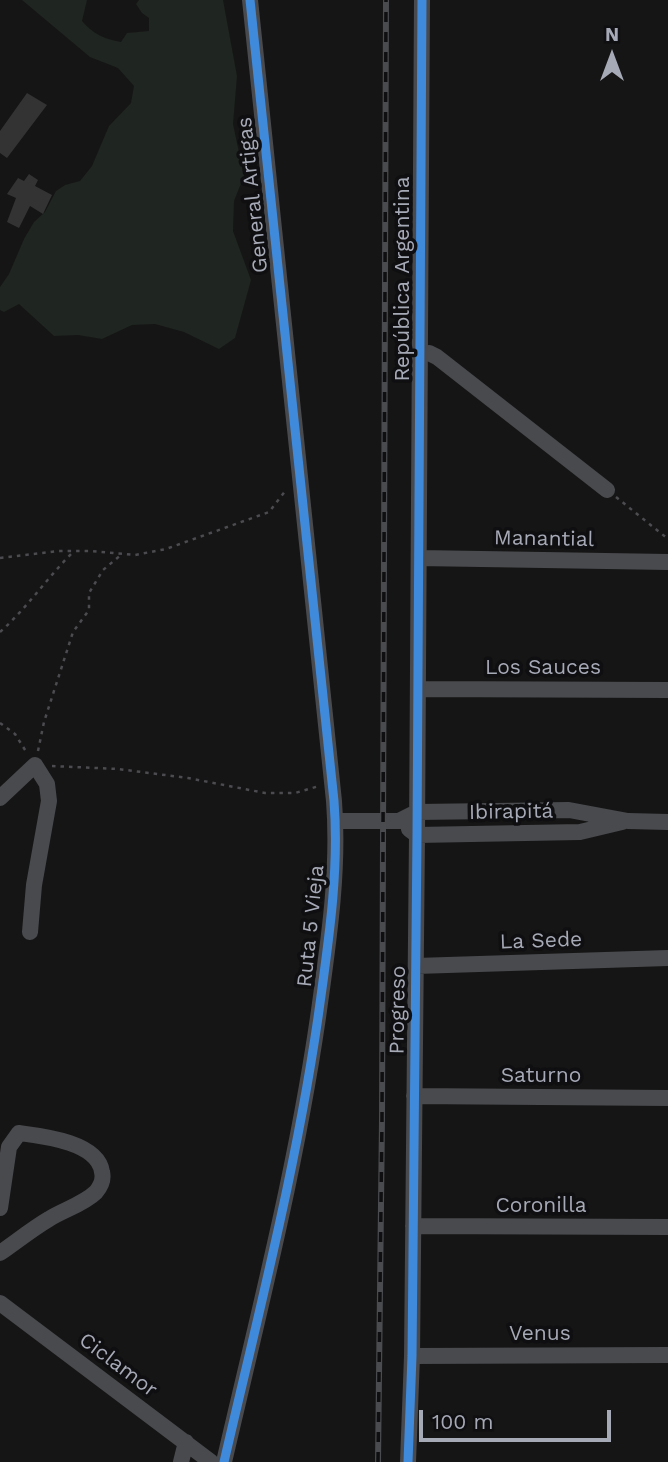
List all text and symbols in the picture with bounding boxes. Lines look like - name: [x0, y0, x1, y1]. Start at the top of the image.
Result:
- north arrow: [577, 21, 647, 91]
- text: N: [605, 23, 619, 46]
- street label: General Artigas: [232, 116, 274, 274]
- street label: República Argentina: [390, 176, 416, 382]
- street label: Manantial: [494, 526, 594, 552]
- street label: Los Sauces: [485, 655, 601, 681]
- street label: Ibirapitá: [469, 799, 553, 825]
- street label: Ruta 5 Vieja: [292, 864, 330, 988]
- street label: La Sede: [499, 927, 583, 955]
- street label: Progreso: [385, 965, 411, 1055]
- street label: Saturno: [501, 1063, 581, 1089]
- street label: Coronilla: [495, 1193, 587, 1219]
- street label: Venus: [509, 1321, 571, 1347]
- street label: Ciclamor: [74, 1327, 162, 1403]
- scale bar: [423, 1396, 616, 1440]
- text: 100 m: [432, 1409, 494, 1434]

